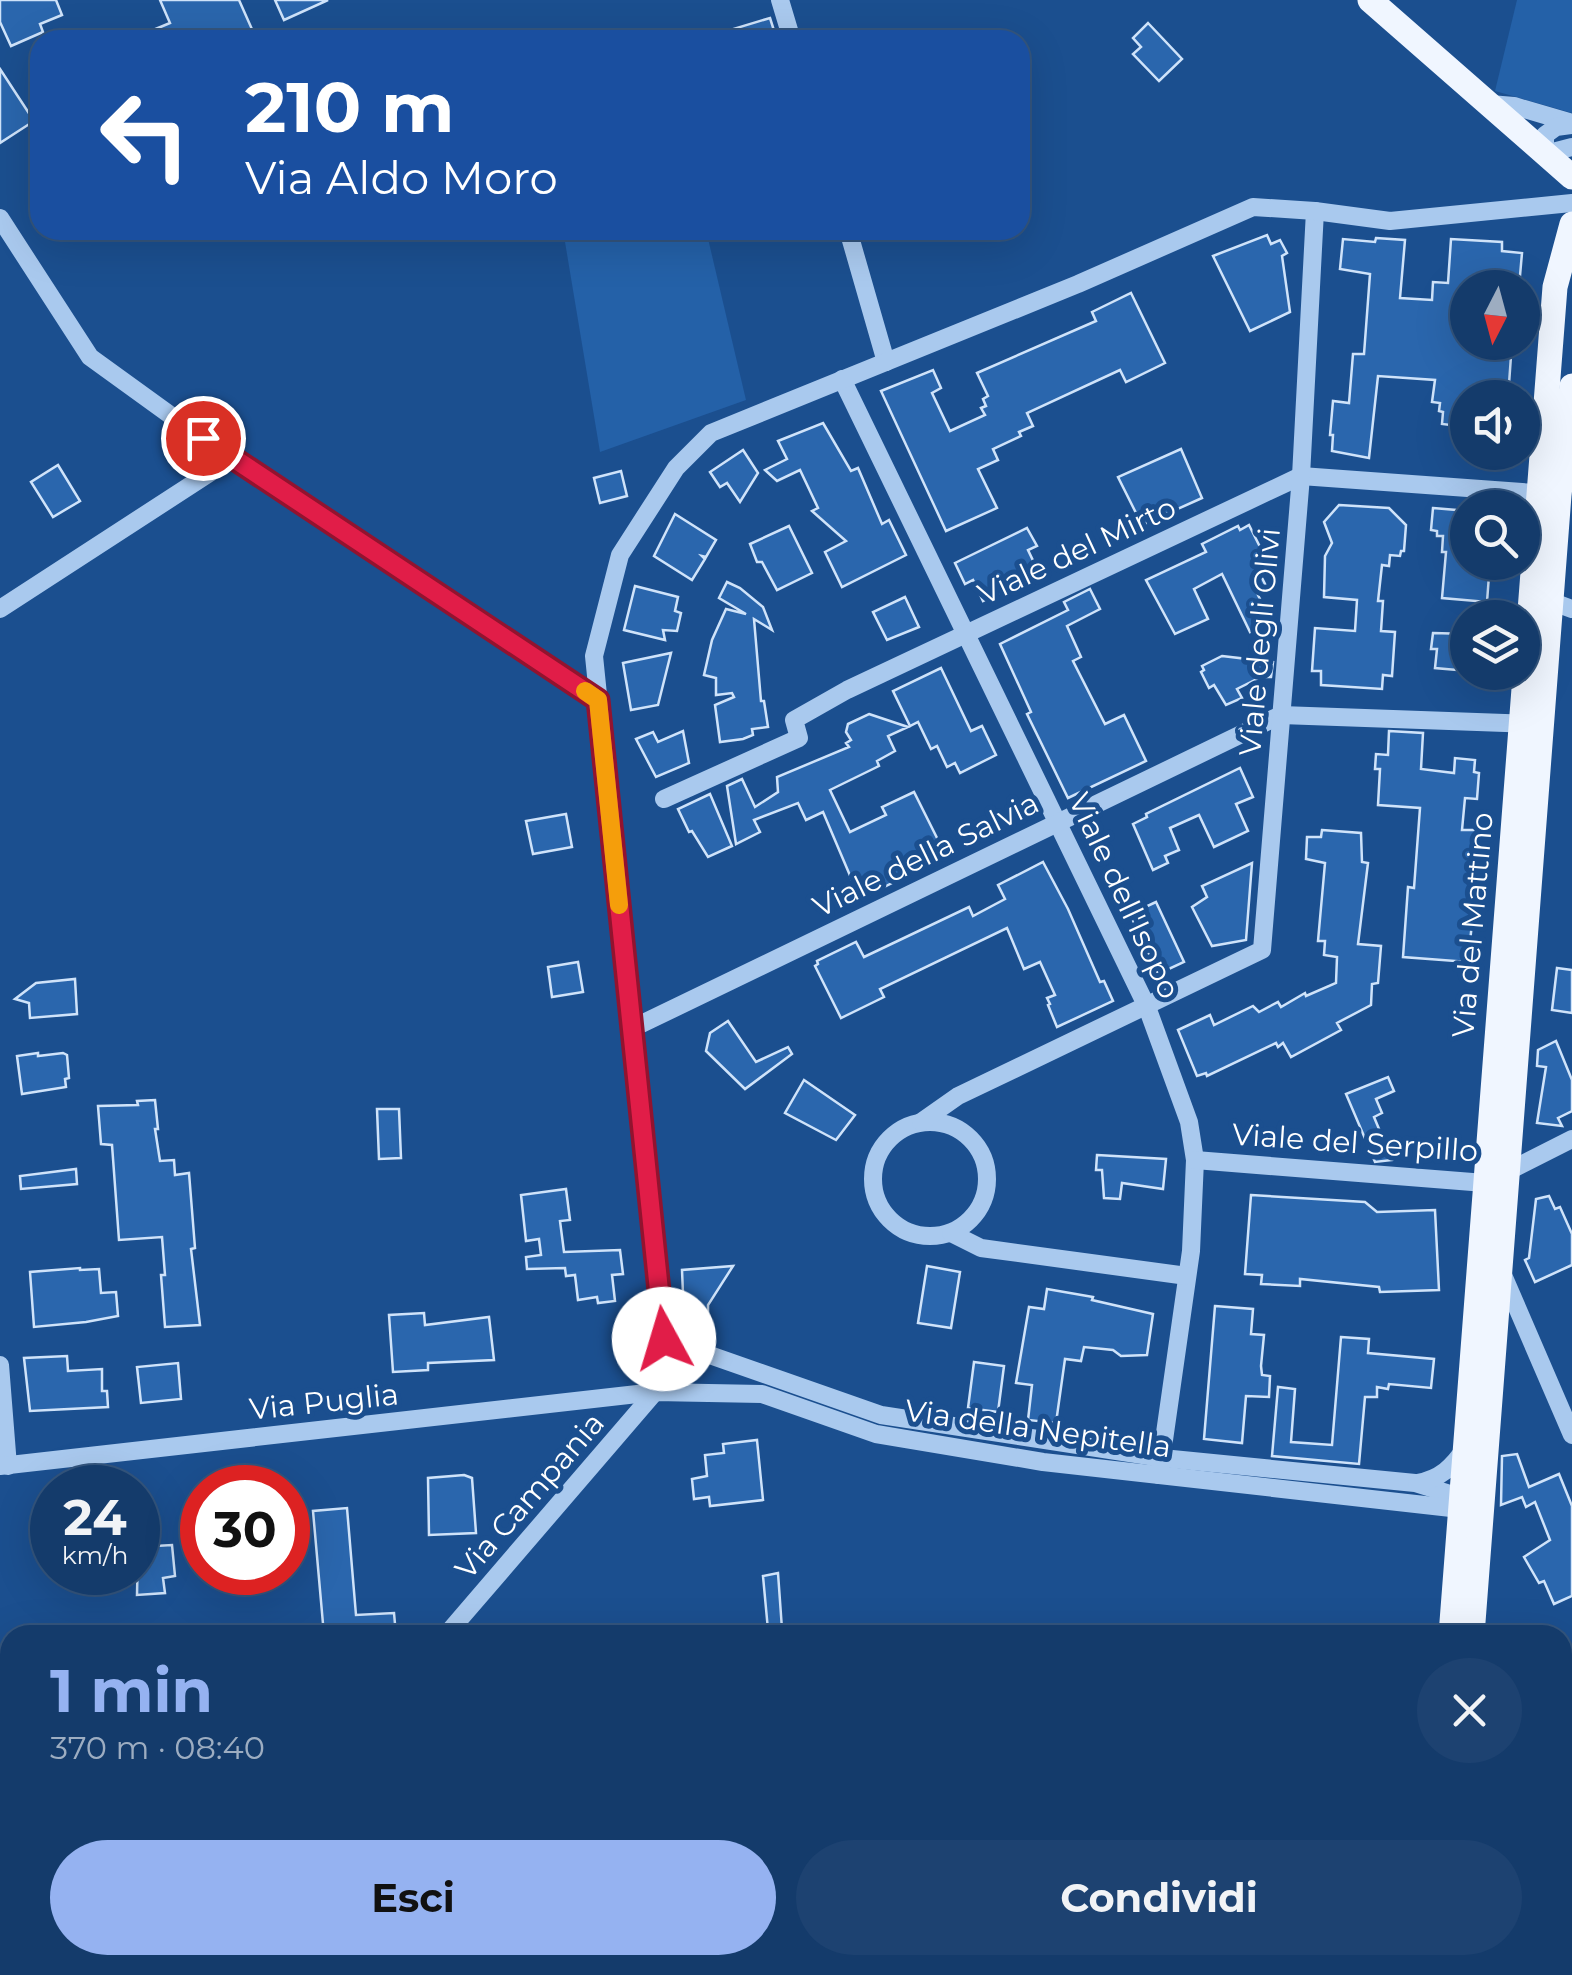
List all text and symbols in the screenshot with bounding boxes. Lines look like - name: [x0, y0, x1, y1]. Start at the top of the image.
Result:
- text: 210 m: [245, 64, 455, 150]
- icon: left: [80, 70, 210, 200]
- text: Via Aldo Moro: [245, 150, 558, 205]
- north arrow: [1450, 270, 1540, 360]
- map controls: [1450, 270, 1540, 690]
- button: sound: [1450, 380, 1540, 470]
- pin: [161, 396, 246, 481]
- icon: arrive: [176, 411, 231, 466]
- street label: Viale del Mirto: [972, 489, 1182, 613]
- button: search: [1450, 490, 1540, 580]
- street label: Viale degli Olivi: [1231, 526, 1288, 758]
- button: layers: [1450, 600, 1540, 690]
- street label: Viale della Salvia: [807, 784, 1045, 925]
- street label: Viale dell'Isopo: [1061, 787, 1188, 1004]
- street label: Via del Mattino: [1444, 811, 1501, 1039]
- street label: Viale del Serpillo: [1231, 1115, 1479, 1170]
- position arrow: [612, 1287, 716, 1391]
- street label: Via Puglia: [247, 1375, 401, 1428]
- street label: Via della Nepitella: [903, 1392, 1174, 1466]
- street label: Via Campania: [447, 1405, 612, 1587]
- speed limit sign: 30: [180, 1465, 310, 1595]
- text: 24: [63, 1487, 127, 1548]
- text: km/h: [62, 1540, 128, 1570]
- text: 1 min: [50, 1654, 213, 1727]
- button: close: [1417, 1658, 1522, 1763]
- text: 370 m · 08:40: [50, 1728, 265, 1767]
- button: Esci: [50, 1840, 776, 1955]
- button: Condividi: [796, 1840, 1522, 1955]

